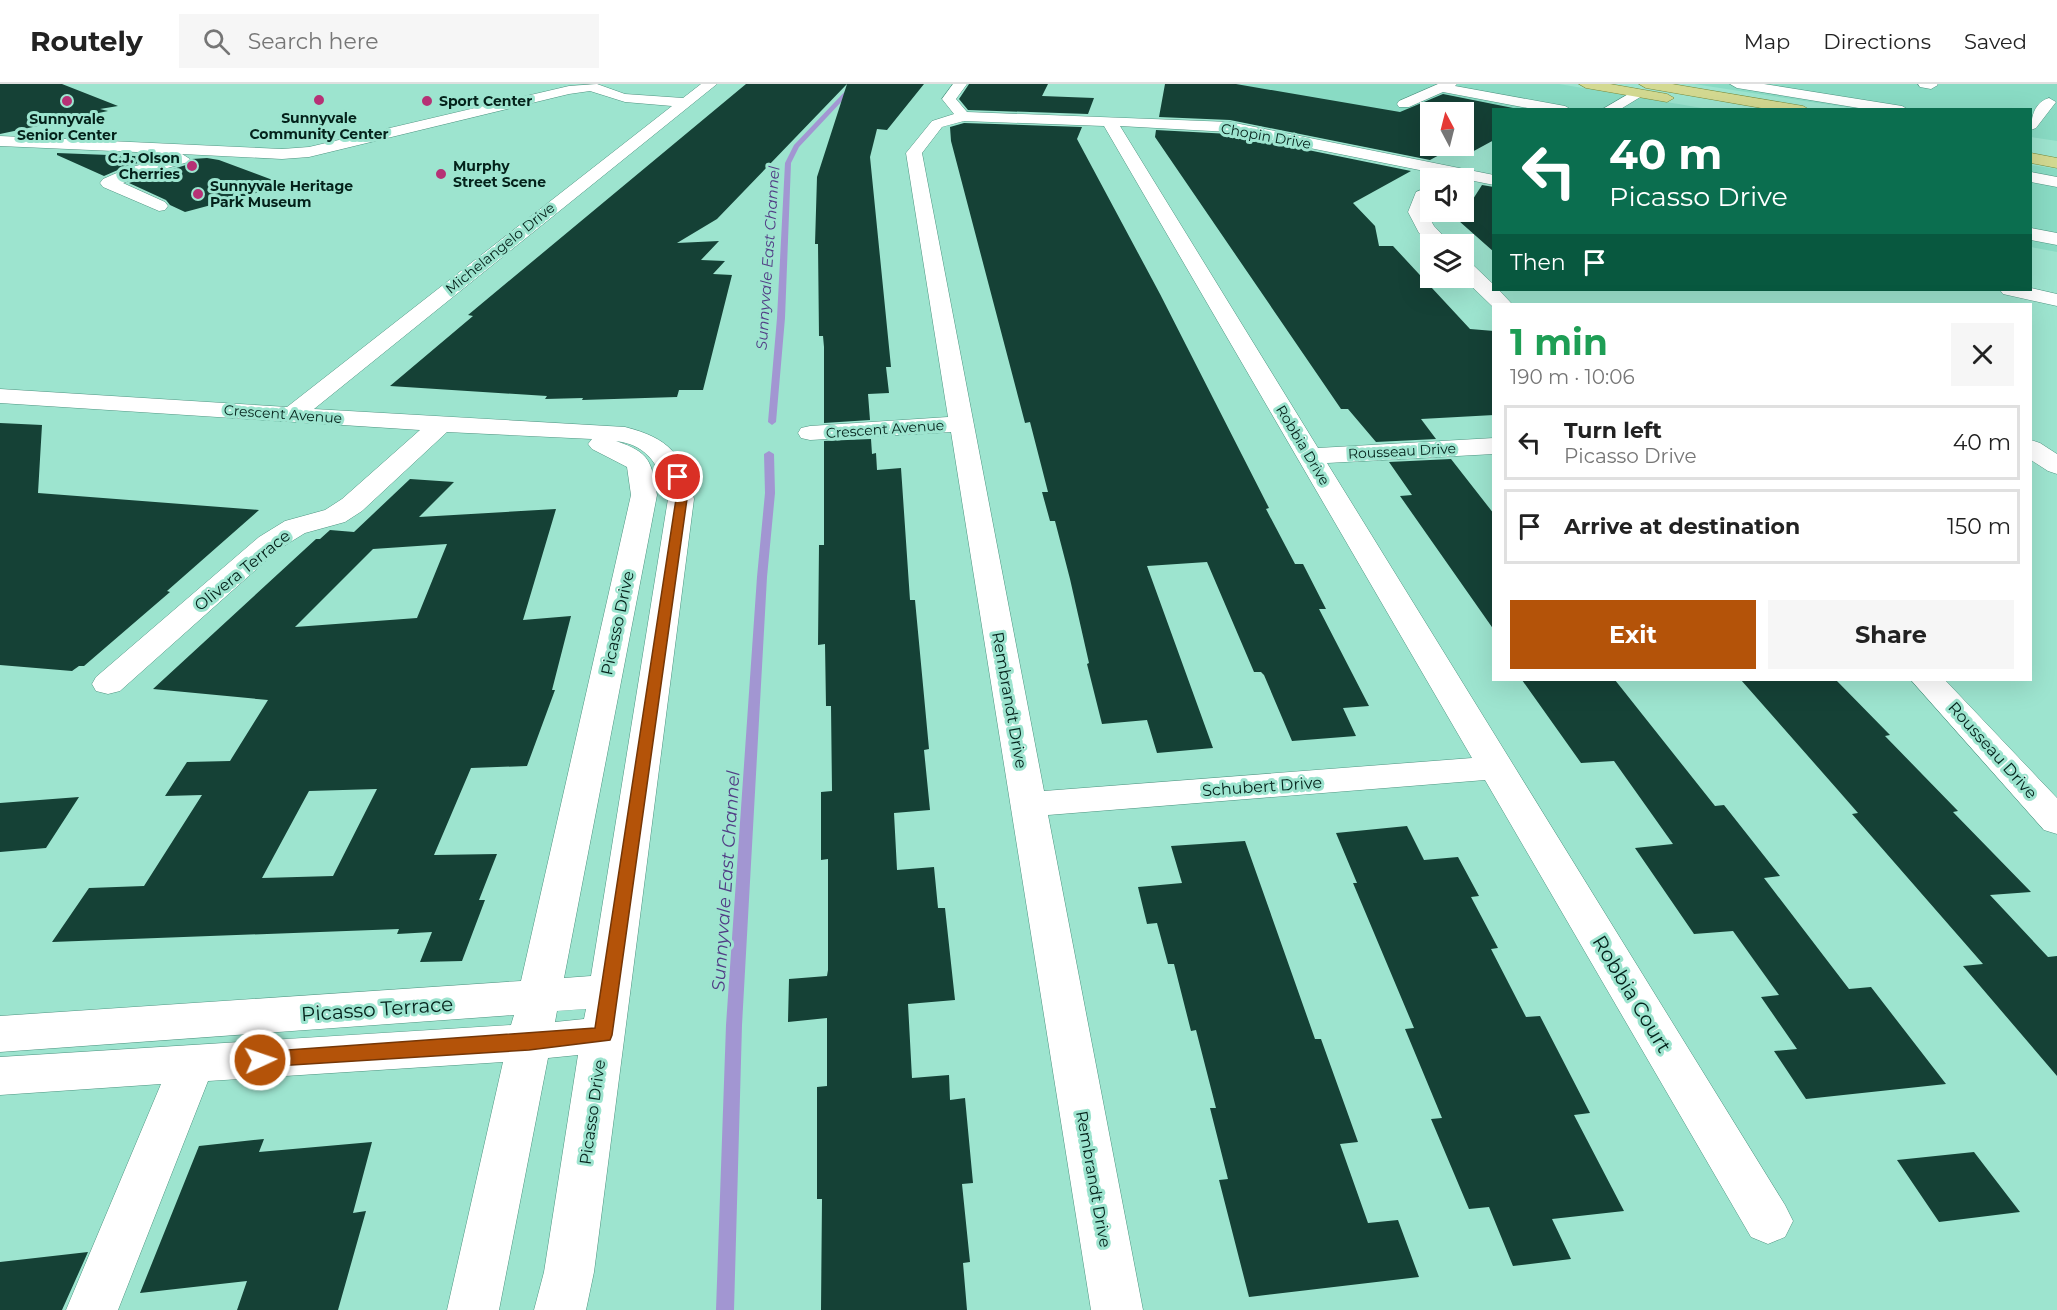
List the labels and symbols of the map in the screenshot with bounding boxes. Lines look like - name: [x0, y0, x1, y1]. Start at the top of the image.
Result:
- place label: Sport Center: [439, 92, 532, 110]
- marker: Sunnyvale Community Center: [312, 93, 326, 107]
- marker: Sunnyvale Senior Center: [60, 94, 74, 108]
- marker: Sport Center: [420, 94, 434, 108]
- north arrow: [1420, 102, 1474, 156]
- place label: Sunnyvale Community Center: [249, 109, 389, 143]
- place label: Sunnyvale Senior Center: [17, 110, 117, 144]
- street label: Chopin Drive: [1220, 119, 1312, 153]
- place label: C.J. Olson Cherries: [108, 149, 181, 183]
- place label: Murphy Street Scene: [453, 157, 546, 191]
- marker: C.J. Olson Cherries: [185, 159, 199, 173]
- water label: Sunnyvale East Channel: [752, 165, 783, 351]
- marker: Murphy Street Scene: [434, 167, 448, 181]
- place label: Sunnyvale Heritage Park Museum: [210, 177, 353, 211]
- marker: Sunnyvale Heritage Park Museum: [191, 187, 205, 201]
- street label: Michelangelo Drive: [442, 198, 558, 298]
- street label: Crescent Avenue: [223, 401, 343, 427]
- street label: Robbia Drive: [1272, 402, 1334, 488]
- street label: Crescent Avenue: [825, 416, 945, 442]
- street label: Rousseau Drive: [1347, 439, 1457, 463]
- pin: [652, 451, 703, 502]
- street label: Olivera Terrace: [191, 526, 294, 615]
- street label: Picasso Drive: [597, 569, 638, 677]
- street label: Rembrandt Drive: [988, 630, 1031, 770]
- street label: Rousseau Drive: [1944, 698, 2041, 803]
- water label: Sunnyvale East Channel: [707, 770, 745, 992]
- street label: Schubert Drive: [1201, 773, 1323, 800]
- street label: Robbia Court: [1588, 931, 1676, 1057]
- street label: Picasso Terrace: [300, 992, 454, 1026]
- position arrow: [228, 1028, 292, 1092]
- street label: Picasso Drive: [576, 1058, 609, 1166]
- street label: Rembrandt Drive: [1072, 1109, 1115, 1249]

